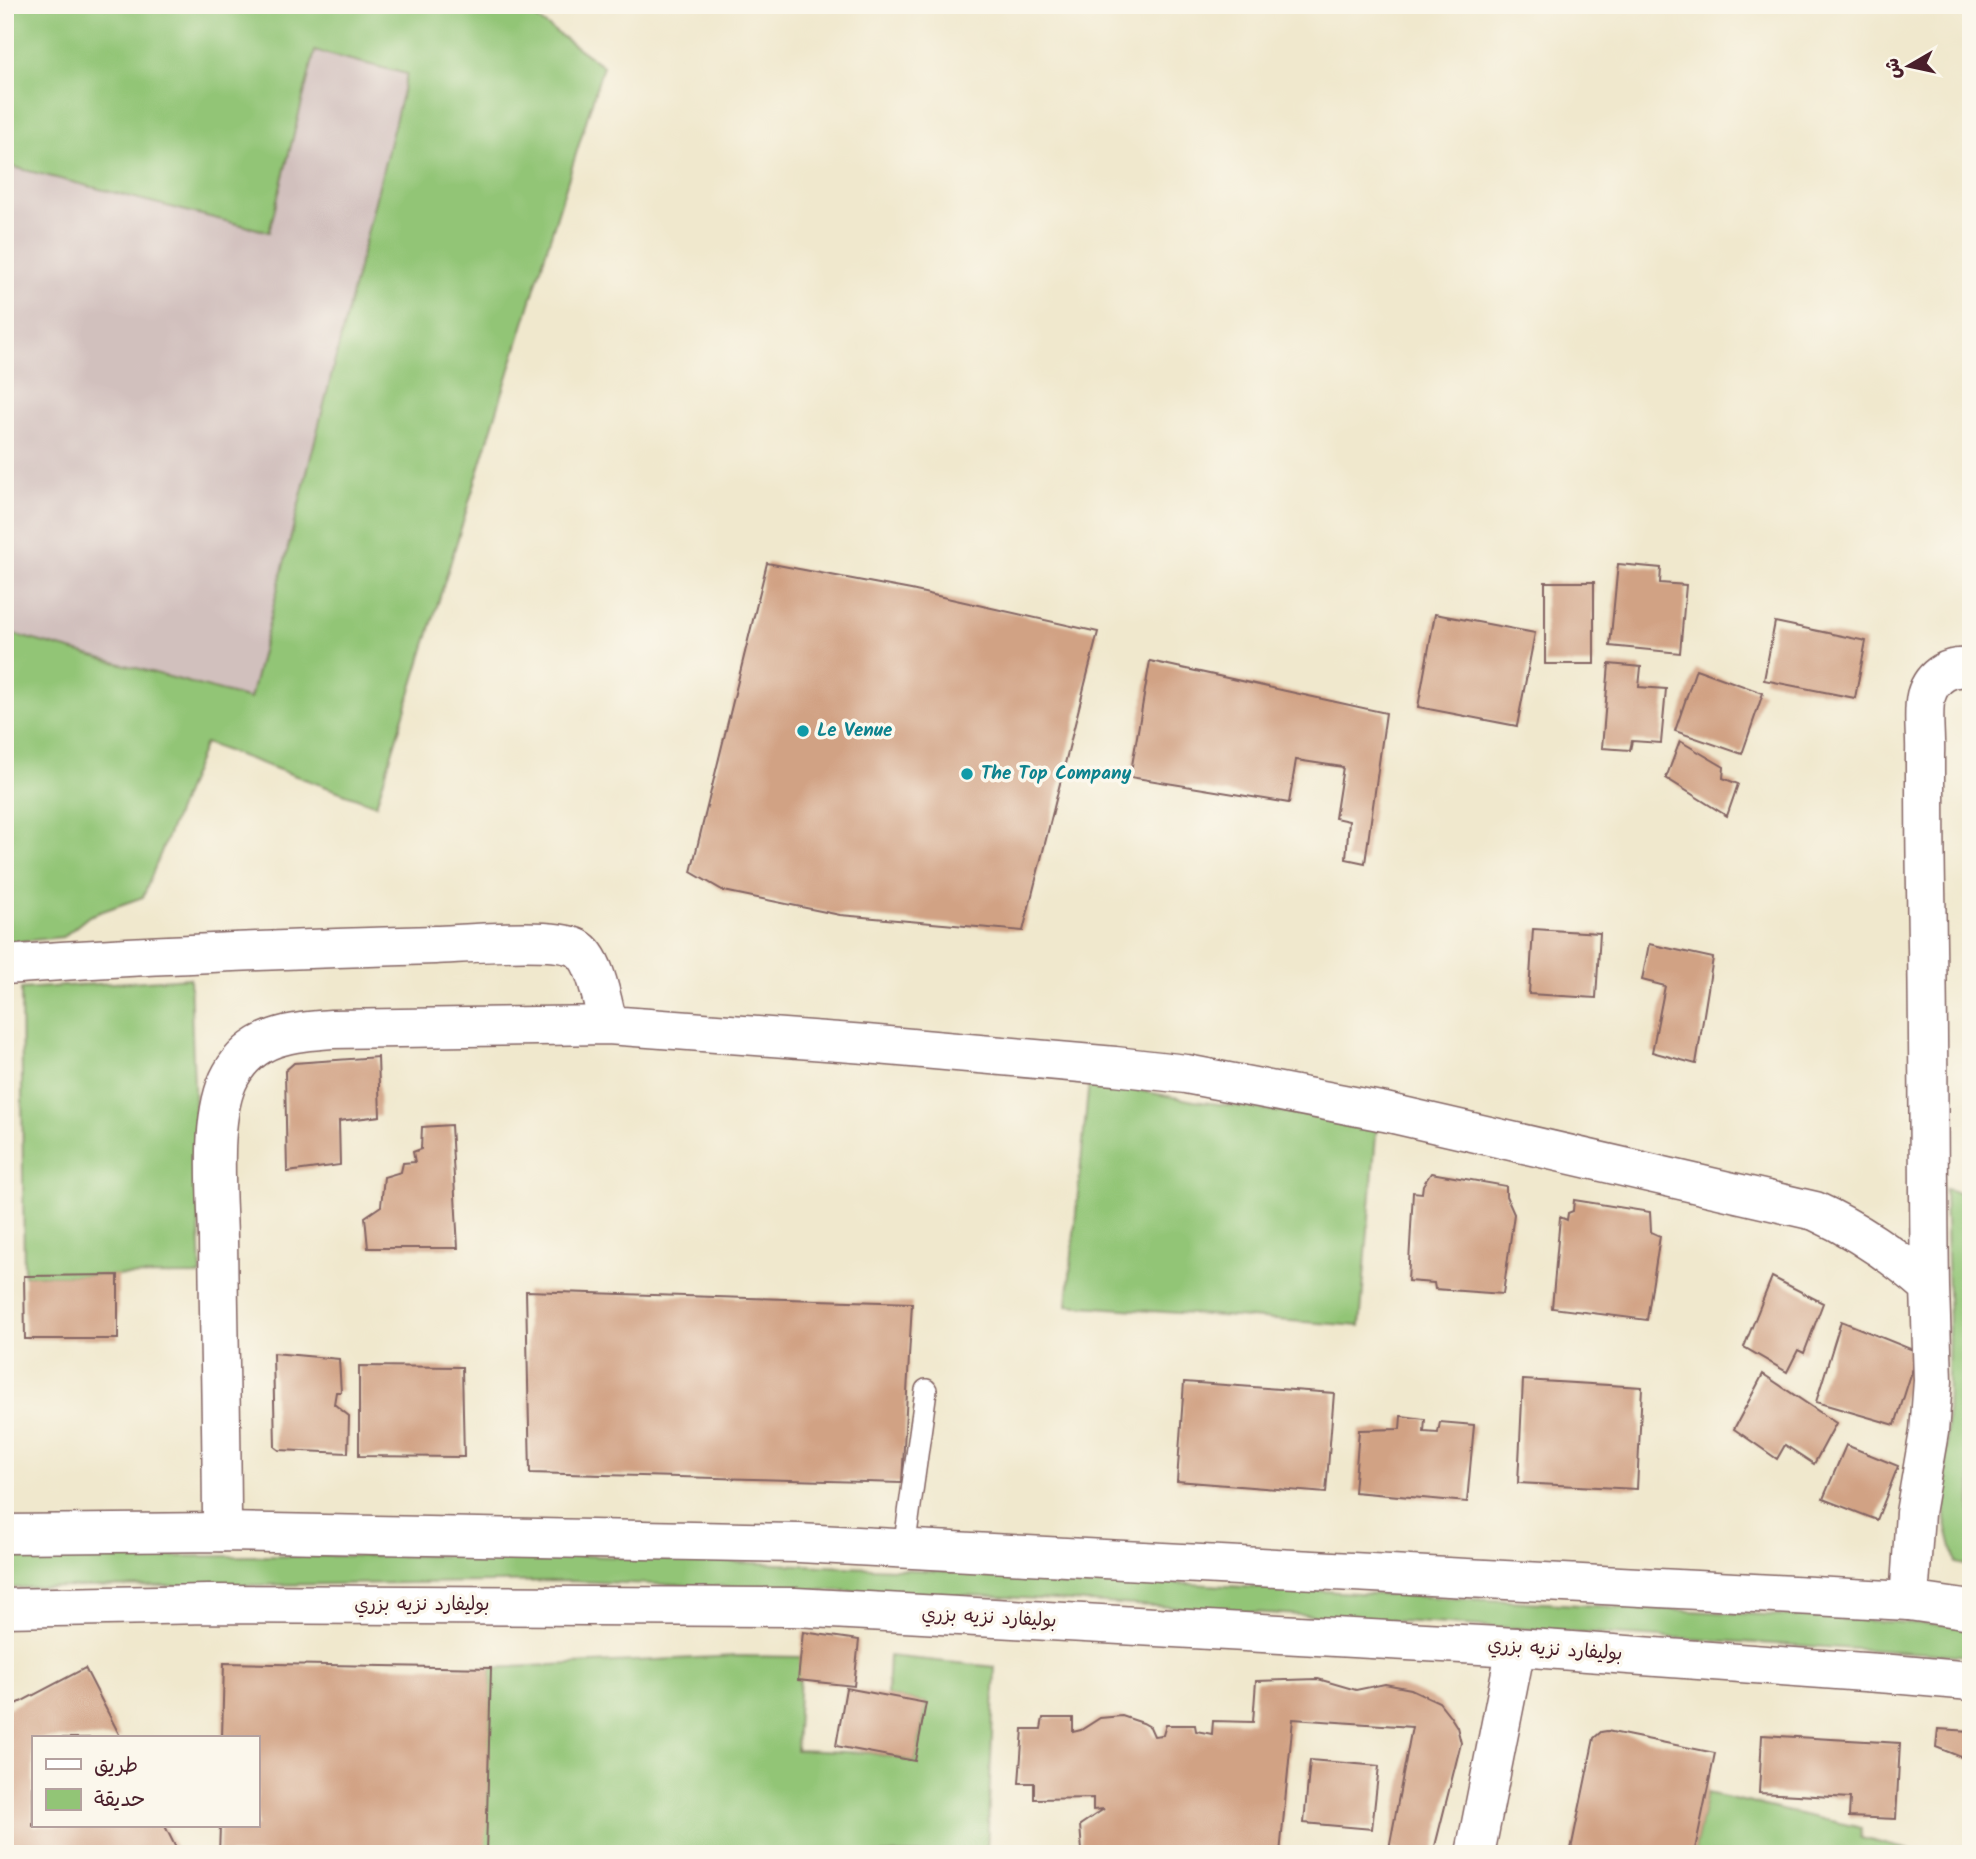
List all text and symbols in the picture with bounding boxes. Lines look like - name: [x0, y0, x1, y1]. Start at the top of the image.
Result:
- north arrow: [1874, 32, 1944, 102]
- text: ش: [1878, 56, 1911, 81]
- place label: Le Venue: [817, 716, 892, 746]
- marker: Le Venue: [795, 723, 811, 739]
- place label: The Top Company: [981, 759, 1132, 789]
- marker: The Top Company: [959, 766, 975, 782]
- street label: بوليفارد نزيه بزري: [354, 1590, 490, 1620]
- street label: بوليفارد نزيه بزري: [921, 1599, 1057, 1637]
- street label: بوليفارد نزيه بزري: [1486, 1630, 1624, 1670]
- legend: [32, 1736, 259, 1828]
- text: طريق: [94, 1750, 138, 1783]
- text: حديقة: [94, 1784, 145, 1817]

